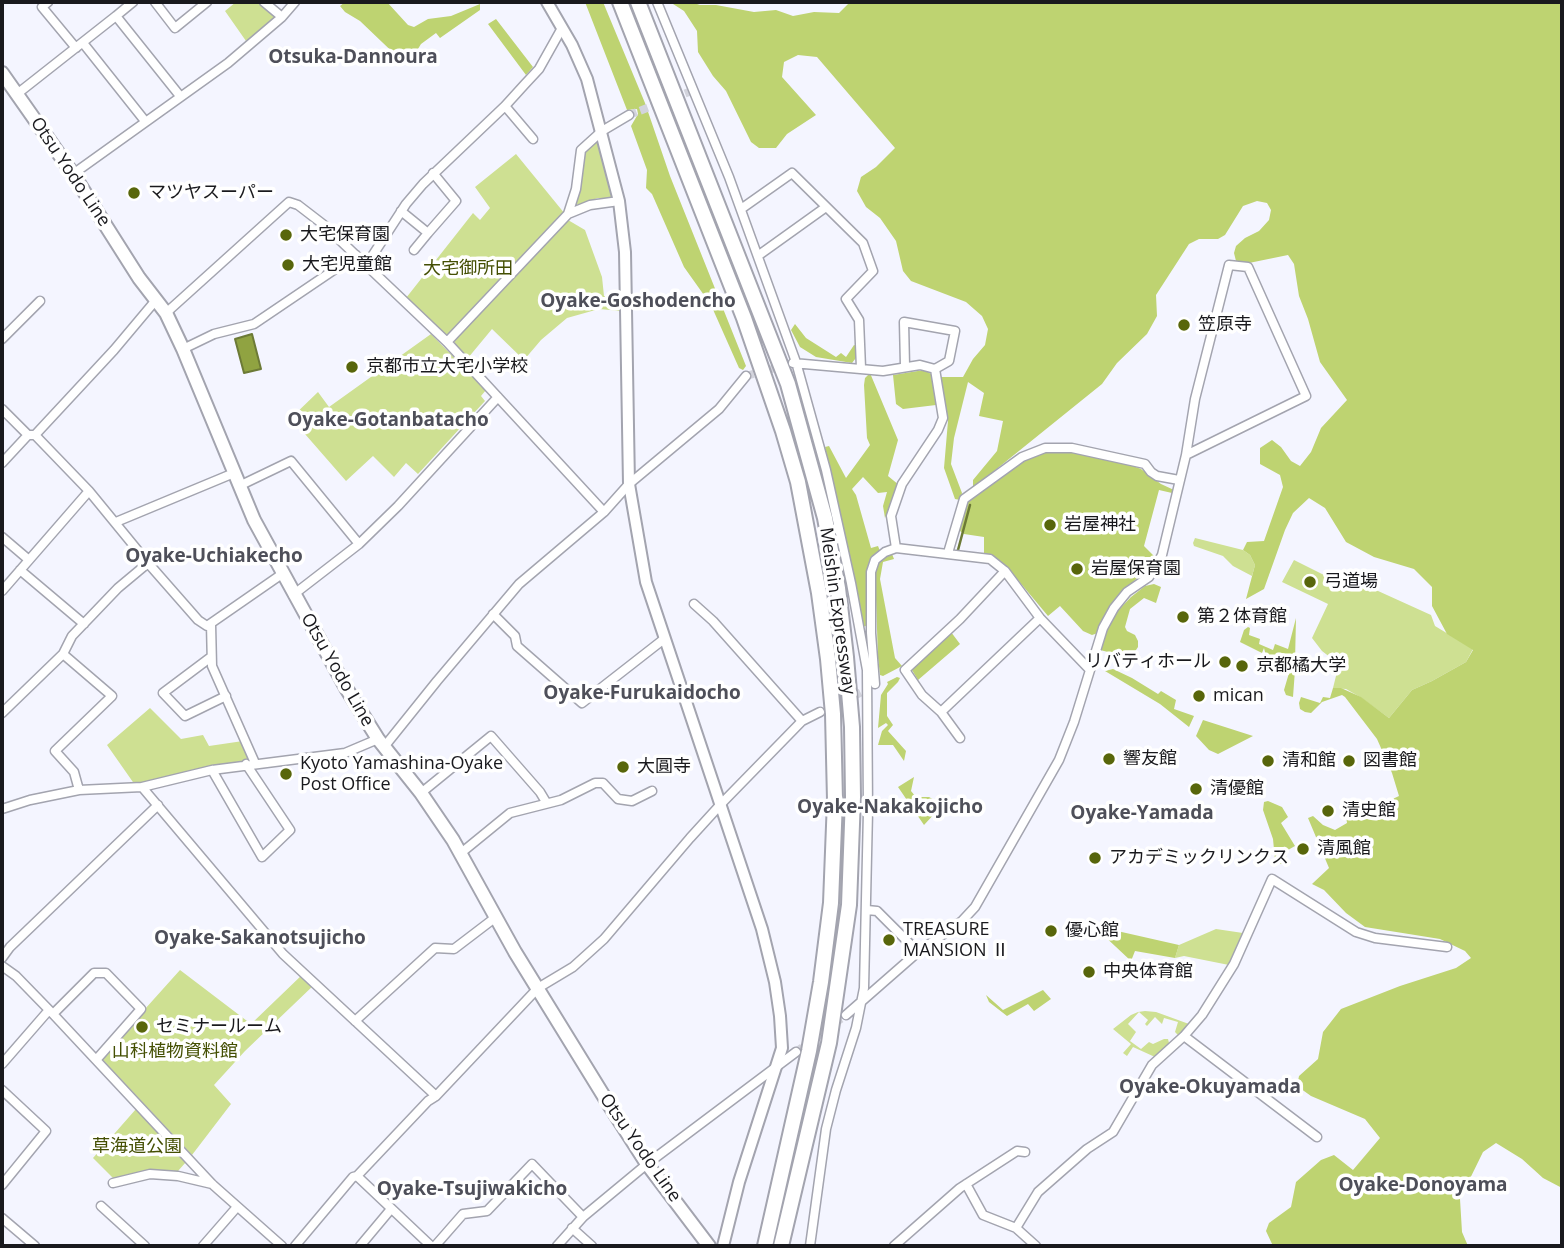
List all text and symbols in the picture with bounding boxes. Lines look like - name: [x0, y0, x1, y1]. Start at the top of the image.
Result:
- district label: Otsuka-Dannoura: [268, 47, 438, 69]
- street label: Otsu Yodo Line: [25, 113, 115, 231]
- place label: マツヤスーパー: [148, 182, 274, 204]
- marker: マツヤスーパー: [126, 185, 142, 201]
- place label: 大宅保育園: [300, 224, 390, 246]
- marker: 大宅保育園: [278, 227, 294, 243]
- place label: 大宅児童館: [302, 254, 392, 276]
- marker: 大宅児童館: [280, 257, 296, 273]
- park label: 大宅御所田: [423, 258, 513, 280]
- district label: Oyake-Goshodencho: [540, 291, 736, 313]
- place label: 笠原寺: [1198, 314, 1252, 336]
- marker: 笠原寺: [1176, 317, 1192, 333]
- place label: 京都市立大宅小学校: [366, 356, 528, 378]
- marker: 京都市立大宅小学校: [344, 359, 360, 375]
- district label: Oyake-Gotanbatacho: [287, 410, 489, 432]
- place label: 岩屋神社: [1064, 514, 1136, 536]
- marker: 岩屋神社: [1042, 517, 1058, 533]
- street label: Meishin Expressway: [815, 526, 859, 696]
- district label: Oyake-Uchiakecho: [125, 546, 303, 568]
- place label: 岩屋保育園: [1091, 558, 1181, 580]
- marker: 岩屋保育園: [1069, 561, 1085, 577]
- place label: 弓道場: [1324, 571, 1378, 593]
- marker: 弓道場: [1302, 574, 1318, 590]
- place label: 第２体育館: [1197, 606, 1287, 628]
- marker: 第２体育館: [1175, 609, 1191, 625]
- street label: Otsu Yodo Line: [296, 610, 378, 730]
- place label: リバティホール: [1085, 651, 1211, 673]
- marker: リバティホール: [1217, 654, 1233, 670]
- place label: 京都橘大学: [1256, 655, 1346, 677]
- marker: 京都橘大学: [1234, 658, 1250, 674]
- district label: Oyake-Furukaidocho: [543, 683, 741, 705]
- place label: mican: [1213, 685, 1264, 707]
- marker: mican: [1191, 688, 1207, 704]
- place label: 響友館: [1123, 748, 1177, 770]
- place label: 清和館: [1282, 750, 1336, 772]
- place label: 図書館: [1363, 750, 1417, 772]
- marker: 響友館: [1101, 751, 1117, 767]
- place label: Kyoto Yamashina-Oyake Post Office: [300, 753, 503, 796]
- marker: 清和館: [1260, 753, 1276, 769]
- marker: 図書館: [1341, 753, 1357, 769]
- place label: 大圓寺: [637, 756, 691, 778]
- marker: 大圓寺: [615, 759, 631, 775]
- marker: Kyoto Yamashina-Oyake Post Office: [278, 766, 294, 782]
- place label: 清優館: [1210, 778, 1264, 800]
- marker: 清優館: [1188, 781, 1204, 797]
- district label: Oyake-Nakakojicho: [797, 797, 983, 819]
- place label: 清史館: [1342, 800, 1396, 822]
- district label: Oyake-Yamada: [1070, 803, 1214, 825]
- marker: 清史館: [1320, 803, 1336, 819]
- place label: 清風館: [1317, 838, 1371, 860]
- marker: 清風館: [1295, 841, 1311, 857]
- place label: アカデミックリンクス: [1109, 847, 1289, 869]
- marker: アカデミックリンクス: [1087, 850, 1103, 866]
- place label: TREASURE MANSION Ⅱ: [903, 919, 1009, 962]
- place label: 優心館: [1065, 920, 1119, 942]
- marker: 優心館: [1043, 923, 1059, 939]
- district label: Oyake-Sakanotsujicho: [154, 928, 366, 950]
- marker: TREASURE MANSION Ⅱ: [881, 932, 897, 948]
- place label: 中央体育館: [1103, 961, 1193, 983]
- marker: 中央体育館: [1081, 964, 1097, 980]
- place label: セミナールーム: [156, 1016, 282, 1038]
- marker: セミナールーム: [134, 1019, 150, 1035]
- park label: 山科植物資料館: [112, 1041, 238, 1063]
- district label: Oyake-Okuyamada: [1119, 1077, 1301, 1099]
- street label: Otsu Yodo Line: [595, 1090, 685, 1206]
- park label: 草海道公園: [92, 1136, 182, 1158]
- district label: Oyake-Donoyama: [1338, 1175, 1508, 1197]
- district label: Oyake-Tsujiwakicho: [377, 1179, 567, 1201]

